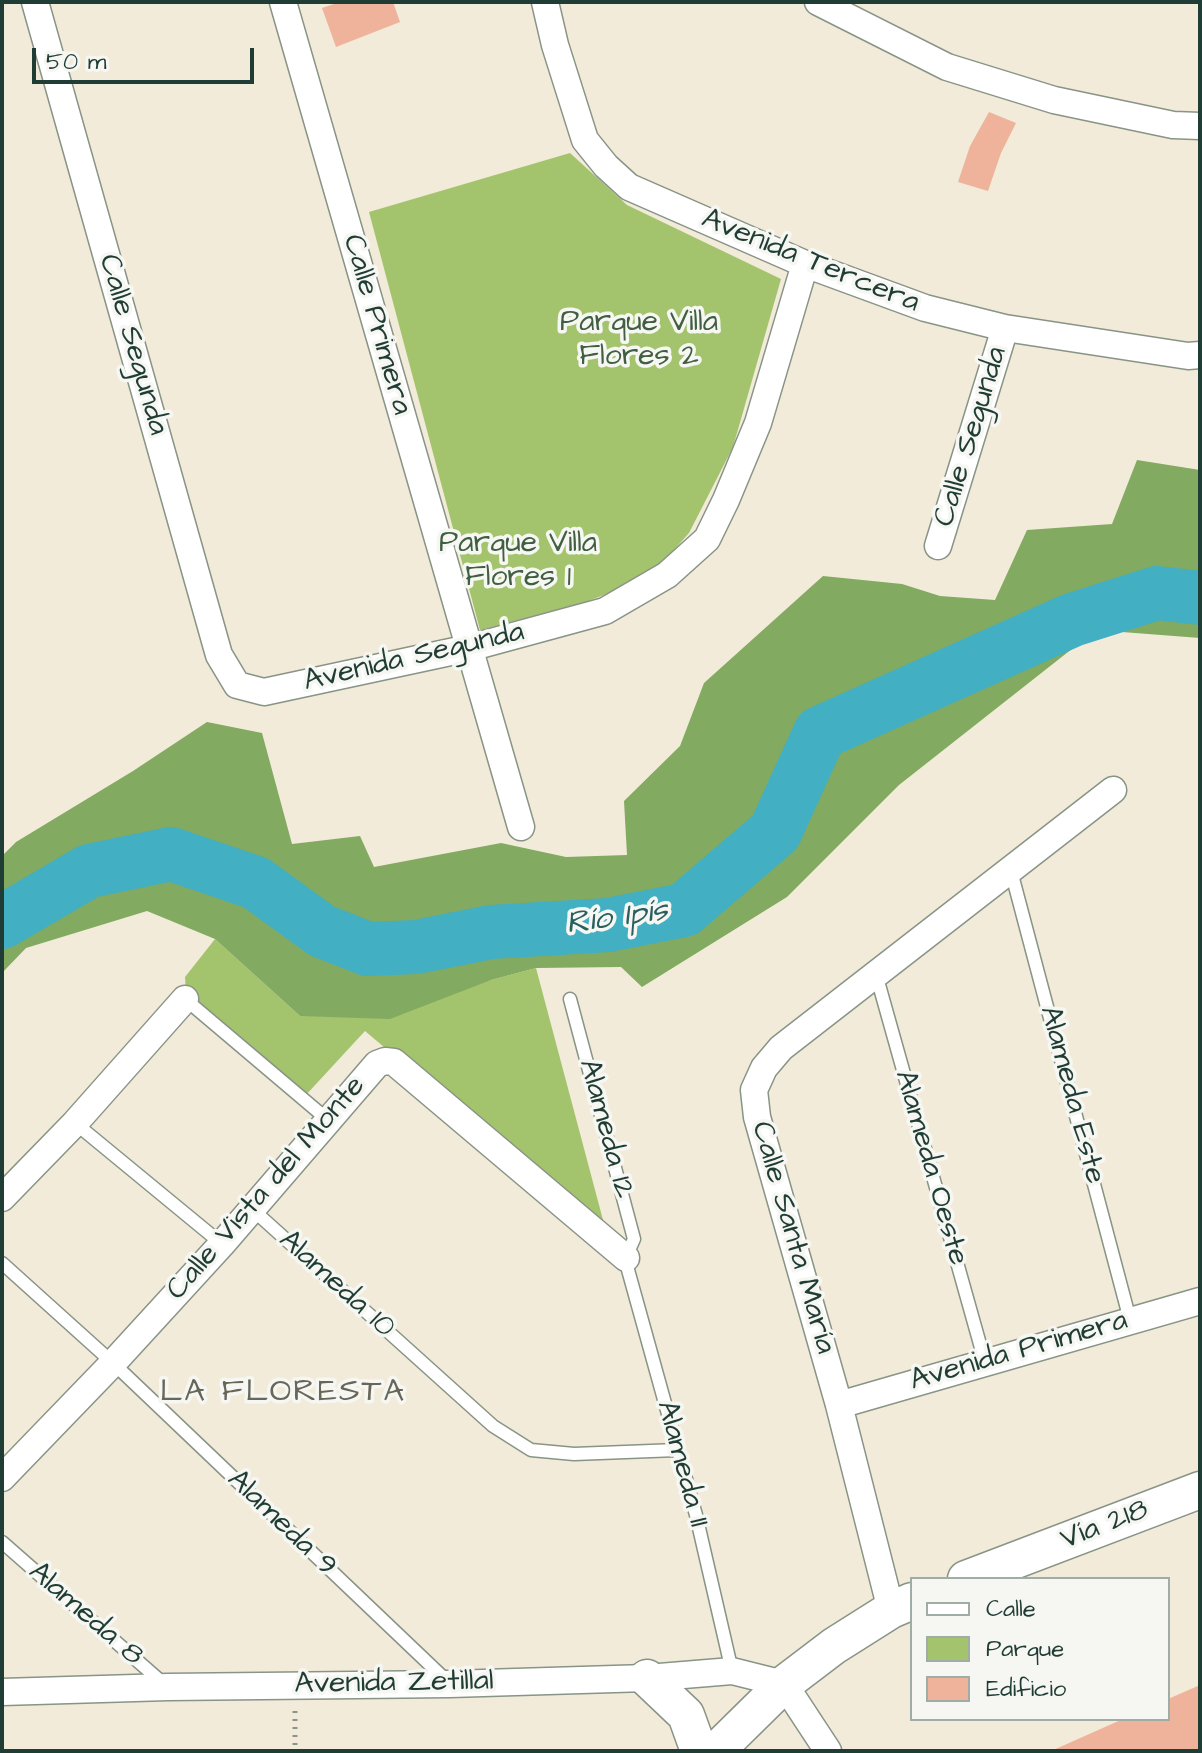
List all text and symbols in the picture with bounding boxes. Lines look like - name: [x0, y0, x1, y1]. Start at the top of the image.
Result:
- scale bar: [36, 32, 258, 82]
- text: 50 m: [46, 45, 106, 79]
- street label: Avenida Tercera: [696, 202, 924, 322]
- street label: Calle Primera: [333, 231, 419, 419]
- street label: Calle Segunda: [89, 251, 175, 439]
- park label: Parque Villa Flores 2: [560, 306, 718, 376]
- street label: Calle Segunda: [928, 343, 1016, 531]
- park label: Parque Villa Flores 1: [439, 527, 597, 598]
- street label: Avenida Segunda: [300, 615, 528, 701]
- water label: Río Ipís: [564, 893, 670, 945]
- street label: Alameda Este: [1030, 1002, 1112, 1188]
- street label: Alameda 12: [569, 1056, 641, 1202]
- street label: Alameda Oeste: [885, 1066, 975, 1270]
- street label: Calle Vista del Monte: [160, 1070, 374, 1308]
- street label: Calle Santa María: [742, 1118, 842, 1358]
- street label: Alameda 10: [270, 1223, 402, 1347]
- street label: Avenida Primera: [906, 1304, 1132, 1400]
- district label: LA FLORESTA: [160, 1374, 406, 1412]
- street label: Alameda 11: [647, 1397, 715, 1531]
- street label: Alameda 9: [219, 1463, 343, 1585]
- street label: Vía 218: [1056, 1493, 1154, 1559]
- street label: Alameda 8: [20, 1555, 150, 1675]
- legend: [910, 1577, 1170, 1721]
- text: Calle: [986, 1592, 1036, 1626]
- text: Parque: [986, 1632, 1064, 1666]
- street label: Avenida Zetillal: [294, 1664, 494, 1704]
- text: Edificio: [986, 1672, 1066, 1706]

